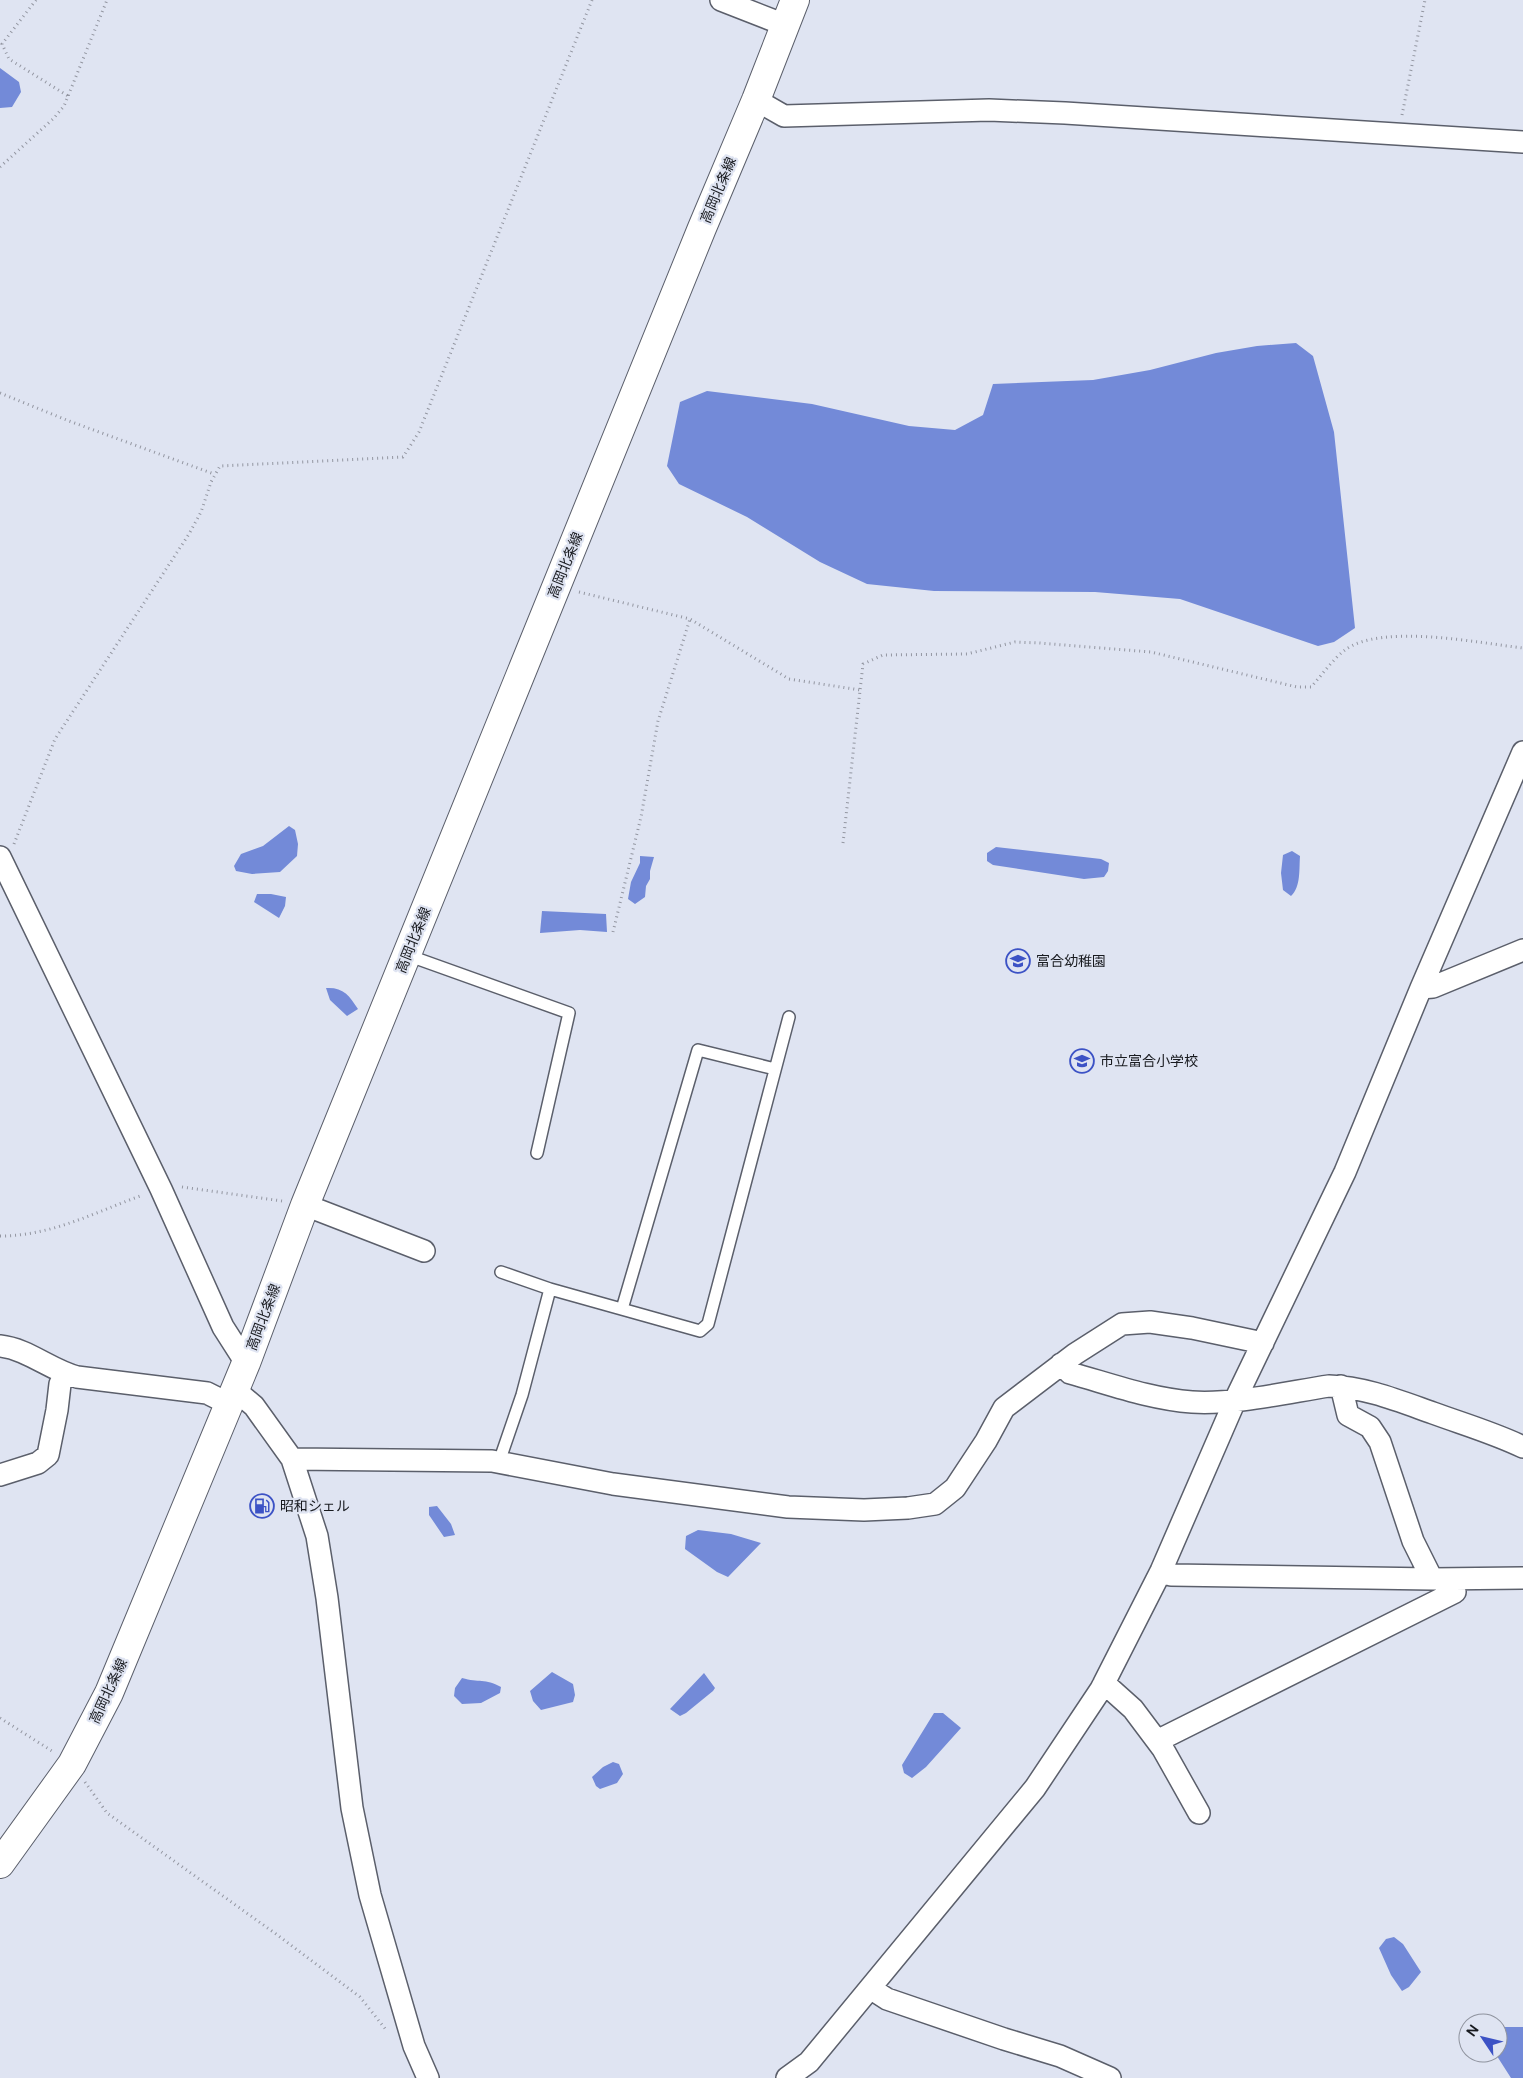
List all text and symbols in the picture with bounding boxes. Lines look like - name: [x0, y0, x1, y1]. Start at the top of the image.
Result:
- street label: 高岡北条線: [696, 154, 740, 226]
- street label: 高岡北条線: [544, 529, 586, 601]
- street label: 高岡北条線: [392, 904, 434, 976]
- school or university icon: 富合幼稚園: [1005, 948, 1031, 974]
- place label: 富合幼稚園: [1036, 952, 1106, 970]
- school or university icon: 市立富合小学校: [1069, 1048, 1095, 1074]
- place label: 市立富合小学校: [1100, 1052, 1198, 1070]
- street label: 高岡北条線: [242, 1281, 284, 1353]
- fuel station icon: 昭和シェル: [249, 1493, 275, 1519]
- place label: 昭和シェル: [280, 1497, 350, 1515]
- street label: 高岡北条線: [85, 1655, 131, 1727]
- north arrow: [1458, 2013, 1508, 2063]
- text: N: [1462, 2021, 1483, 2040]

